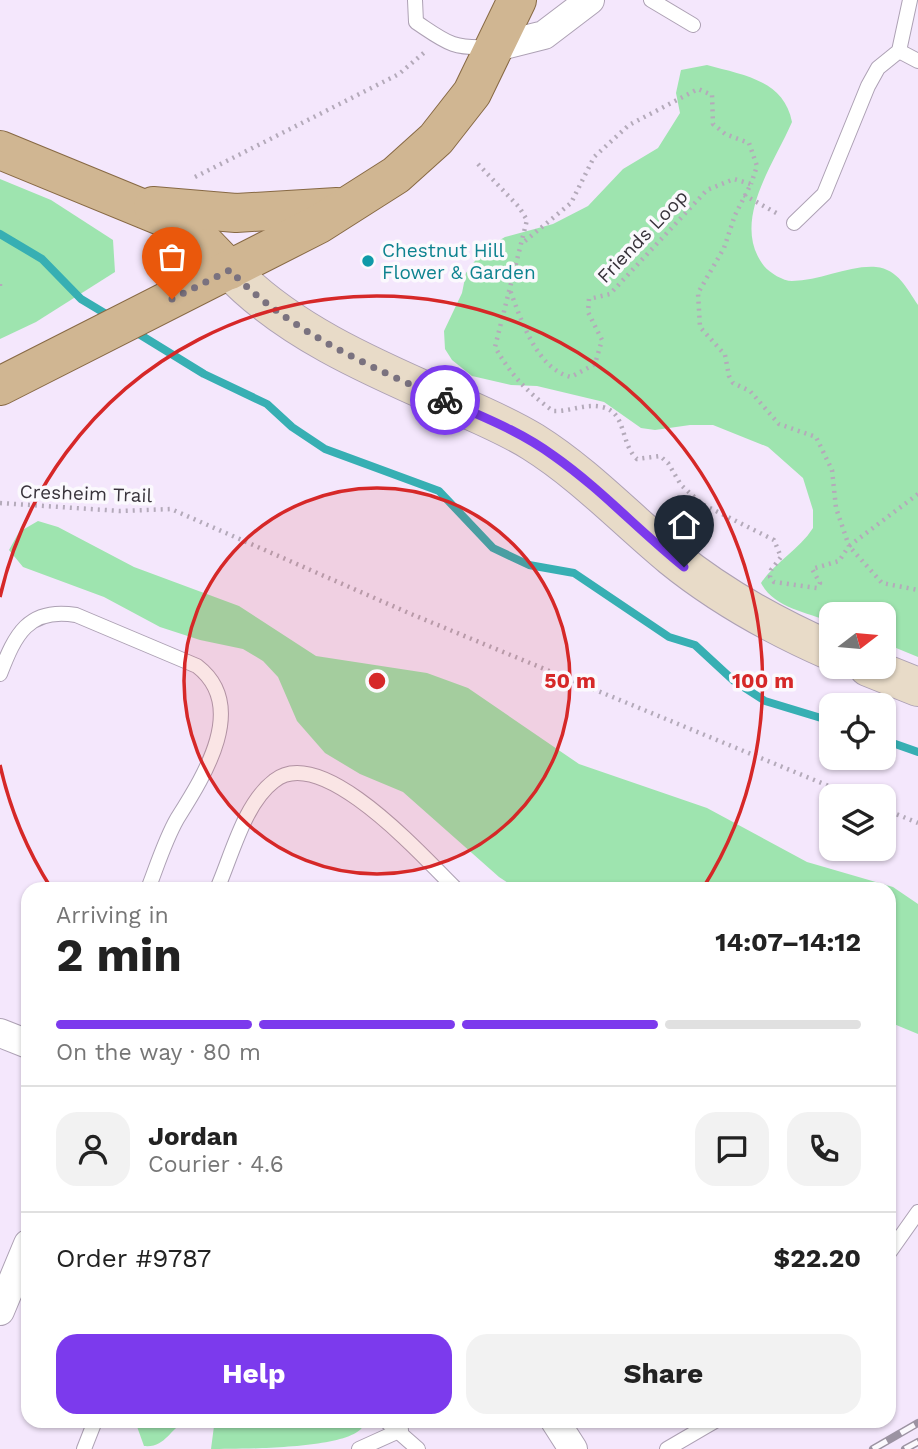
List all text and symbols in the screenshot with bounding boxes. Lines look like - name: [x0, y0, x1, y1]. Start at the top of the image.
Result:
- street label: Friends Loop: [592, 185, 693, 288]
- pin: [142, 227, 202, 299]
- icon: bag: [153, 238, 191, 276]
- place label: Chestnut Hill Flower & Garden: [382, 239, 536, 284]
- marker: Chestnut Hill Flower & Garden: [360, 253, 376, 269]
- courier: [410, 365, 480, 435]
- icon: bike: [426, 381, 464, 419]
- street label: Cresheim Trail: [19, 480, 153, 507]
- pin: [654, 495, 714, 567]
- icon: home: [665, 506, 703, 544]
- north arrow: [819, 602, 896, 679]
- map controls: [819, 602, 896, 861]
- text: 50 m: [544, 668, 596, 693]
- text: 100 m: [732, 668, 794, 693]
- centre of rings: [365, 669, 389, 693]
- button: locate: [819, 693, 896, 770]
- button: layers: [819, 784, 896, 861]
- text: Arriving in: [56, 902, 169, 929]
- text: 14:07–14:12: [715, 927, 861, 957]
- text: 2 min: [56, 928, 182, 982]
- text: On the way · 80 m: [56, 1039, 261, 1066]
- button: person: [56, 1112, 130, 1186]
- button: chat: [695, 1112, 769, 1186]
- button: phone: [787, 1112, 861, 1186]
- text: Jordan: [148, 1121, 238, 1151]
- text: Courier · 4.6: [148, 1151, 284, 1178]
- text: Order #9787: [56, 1243, 211, 1273]
- text: $22.20: [774, 1243, 861, 1273]
- button: Help: [56, 1334, 452, 1414]
- button: Share: [466, 1334, 861, 1414]

